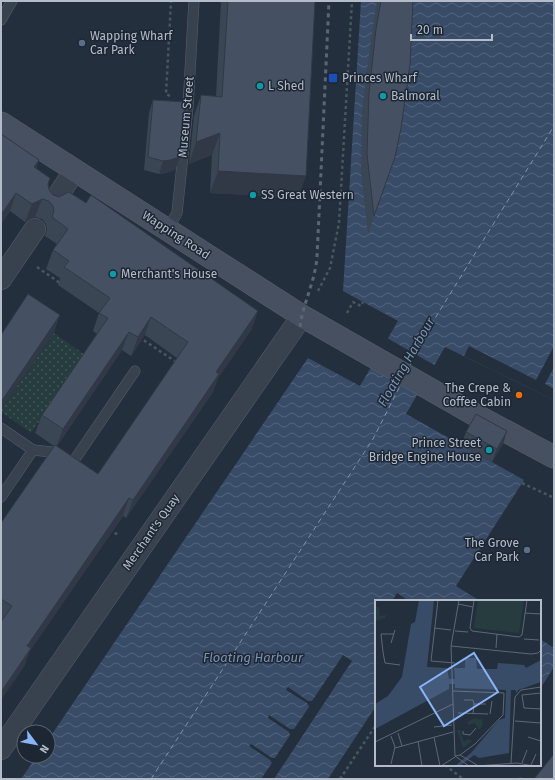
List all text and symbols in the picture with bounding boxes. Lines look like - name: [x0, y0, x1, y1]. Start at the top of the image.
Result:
- scale bar: [411, 16, 492, 42]
- text: 20 m: [417, 23, 443, 37]
- place label: Wapping Wharf Car Park: [90, 29, 173, 57]
- marker: Wapping Wharf Car Park: [77, 38, 87, 48]
- place label: Princes Wharf: [342, 71, 418, 85]
- marker: Princes Wharf: [327, 72, 339, 84]
- street label: Museum Street: [175, 75, 197, 158]
- place label: L Shed: [268, 79, 304, 93]
- marker: L Shed: [255, 81, 265, 91]
- place label: Balmoral: [391, 89, 440, 103]
- marker: Balmoral: [378, 91, 388, 101]
- place label: SS Great Western: [261, 188, 354, 202]
- marker: SS Great Western: [248, 190, 258, 200]
- street label: Wapping Road: [140, 208, 212, 262]
- place label: Merchant's House: [121, 267, 217, 281]
- marker: Merchant's House: [108, 269, 118, 279]
- water label: Floating Harbour: [374, 314, 438, 409]
- place label: The Crepe & Coffee Cabin: [443, 381, 511, 409]
- marker: The Crepe & Coffee Cabin: [514, 390, 524, 400]
- place label: Prince Street Bridge Engine House: [369, 436, 482, 464]
- marker: Prince Street Bridge Engine House: [484, 445, 494, 455]
- street label: Merchant's Quay: [120, 491, 182, 573]
- place label: The Grove Car Park: [465, 536, 520, 564]
- marker: The Grove Car Park: [522, 545, 532, 555]
- inset map: [375, 600, 541, 766]
- water label: Floating Harbour: [203, 650, 304, 665]
- north arrow: [16, 724, 56, 764]
- text: N: [37, 742, 52, 756]

